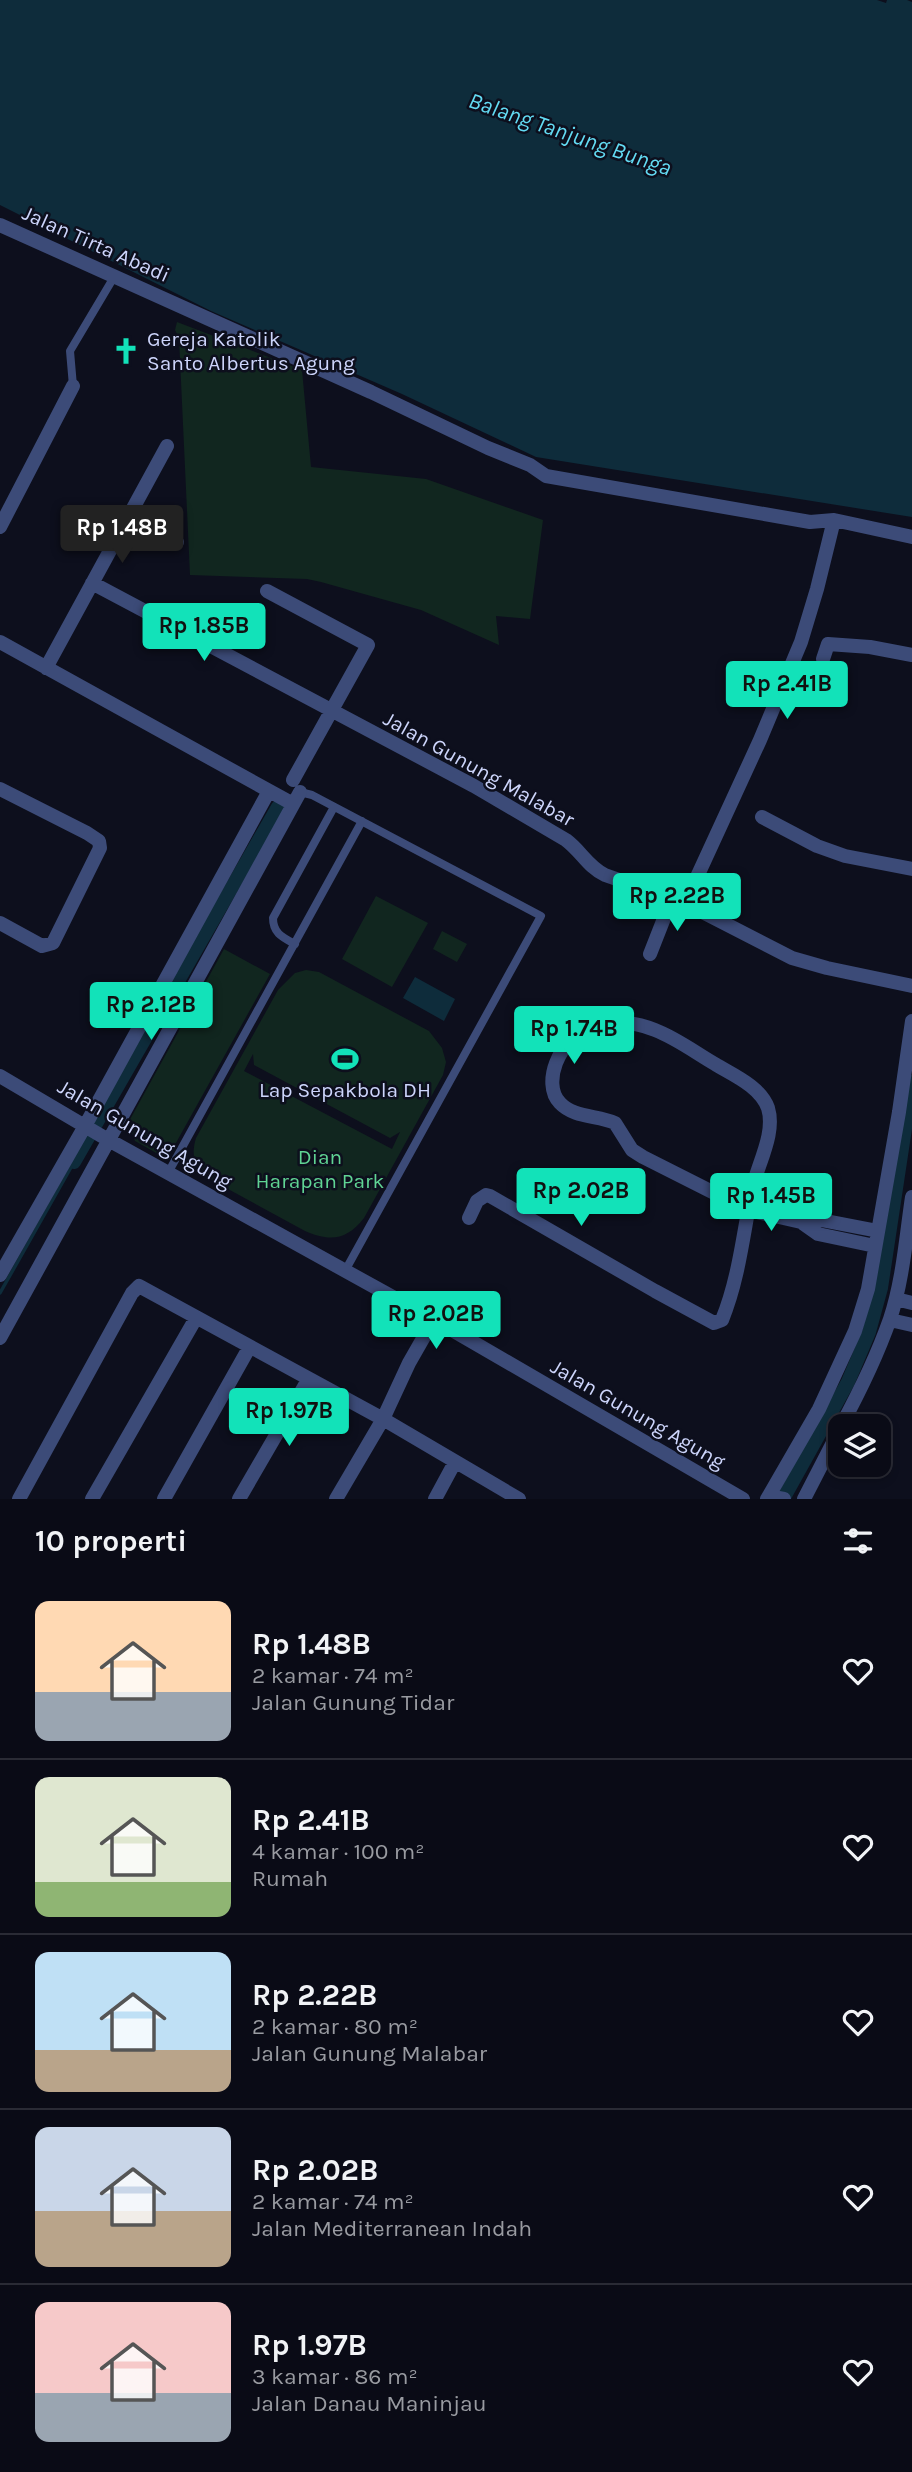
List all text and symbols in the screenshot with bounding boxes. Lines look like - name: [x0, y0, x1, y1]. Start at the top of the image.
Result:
- water label: Balang Tanjung Bunga: [465, 87, 675, 181]
- street label: Jalan Tirta Abadi: [19, 201, 173, 287]
- place label: Gereja Katolik Santo Albertus Agung: [147, 327, 355, 375]
- church icon: Gereja Katolik Santo Albertus Agung: [111, 336, 141, 366]
- pin: Rp 1.48B: [50, 505, 194, 565]
- text: Rp 1.48B: [76, 514, 168, 541]
- pin: Rp 1.85B: [132, 604, 276, 663]
- text: Rp 1.85B: [159, 612, 249, 639]
- pin: Rp 2.41B: [715, 662, 859, 721]
- text: Rp 2.41B: [742, 670, 832, 697]
- street label: Jalan Gunung Malabar: [379, 706, 579, 832]
- pin: Rp 2.22B: [605, 874, 749, 933]
- text: Rp 2.22B: [629, 882, 725, 909]
- pin: Rp 2.12B: [79, 982, 223, 1042]
- text: Rp 2.12B: [106, 991, 196, 1018]
- pin: Rp 1.74B: [502, 1006, 646, 1066]
- text: Rp 1.74B: [530, 1015, 618, 1042]
- sports icon: Lap Sepakbola DH: [330, 1044, 360, 1074]
- street label: Jalan Gunung Agung: [54, 1074, 237, 1194]
- place label: Lap Sepakbola DH: [259, 1078, 431, 1102]
- park label: Dian Harapan Park: [256, 1145, 385, 1193]
- pin: Rp 2.02B: [509, 1168, 653, 1228]
- pin: Rp 1.45B: [699, 1174, 843, 1233]
- text: Rp 2.02B: [533, 1177, 629, 1204]
- text: Rp 1.45B: [726, 1182, 816, 1209]
- pin: Rp 2.02B: [364, 1292, 508, 1351]
- text: Rp 2.02B: [388, 1300, 484, 1327]
- street label: Jalan Gunung Agung: [547, 1354, 730, 1474]
- pin: Rp 1.97B: [217, 1388, 361, 1448]
- text: Rp 1.97B: [245, 1397, 333, 1424]
- map controls: [828, 1414, 891, 1477]
- button: layers: [828, 1414, 891, 1477]
- icon: filters: [839, 1522, 877, 1560]
- text: 10 properti: [35, 1523, 187, 1559]
- text: Rp 1.48B: [252, 1626, 371, 1662]
- icon: home: [91, 1629, 175, 1713]
- icon: heart: [839, 1652, 877, 1690]
- text: 2 kamar · 74 m²: [252, 1662, 414, 1689]
- text: Jalan Gunung Tidar: [252, 1689, 454, 1716]
- text: Rp 2.41B: [252, 1802, 370, 1838]
- icon: home: [91, 1805, 175, 1889]
- icon: heart: [839, 1828, 877, 1866]
- text: 4 kamar · 100 m²: [252, 1838, 425, 1865]
- text: Rumah: [252, 1865, 328, 1892]
- text: Rp 2.22B: [252, 1977, 378, 2013]
- icon: home: [91, 1980, 175, 2064]
- icon: heart: [839, 2003, 877, 2041]
- text: 2 kamar · 80 m²: [252, 2013, 418, 2040]
- text: Jalan Gunung Malabar: [252, 2040, 487, 2067]
- text: Rp 2.02B: [252, 2152, 378, 2188]
- icon: home: [91, 2155, 175, 2239]
- icon: heart: [839, 2178, 877, 2216]
- text: 2 kamar · 74 m²: [252, 2188, 414, 2215]
- text: Jalan Mediterranean Indah: [252, 2215, 532, 2242]
- text: Rp 1.97B: [252, 2327, 367, 2363]
- icon: home: [91, 2330, 175, 2414]
- icon: heart: [839, 2353, 877, 2391]
- text: 3 kamar · 86 m²: [252, 2363, 418, 2390]
- text: Jalan Danau Maninjau: [252, 2390, 487, 2417]

